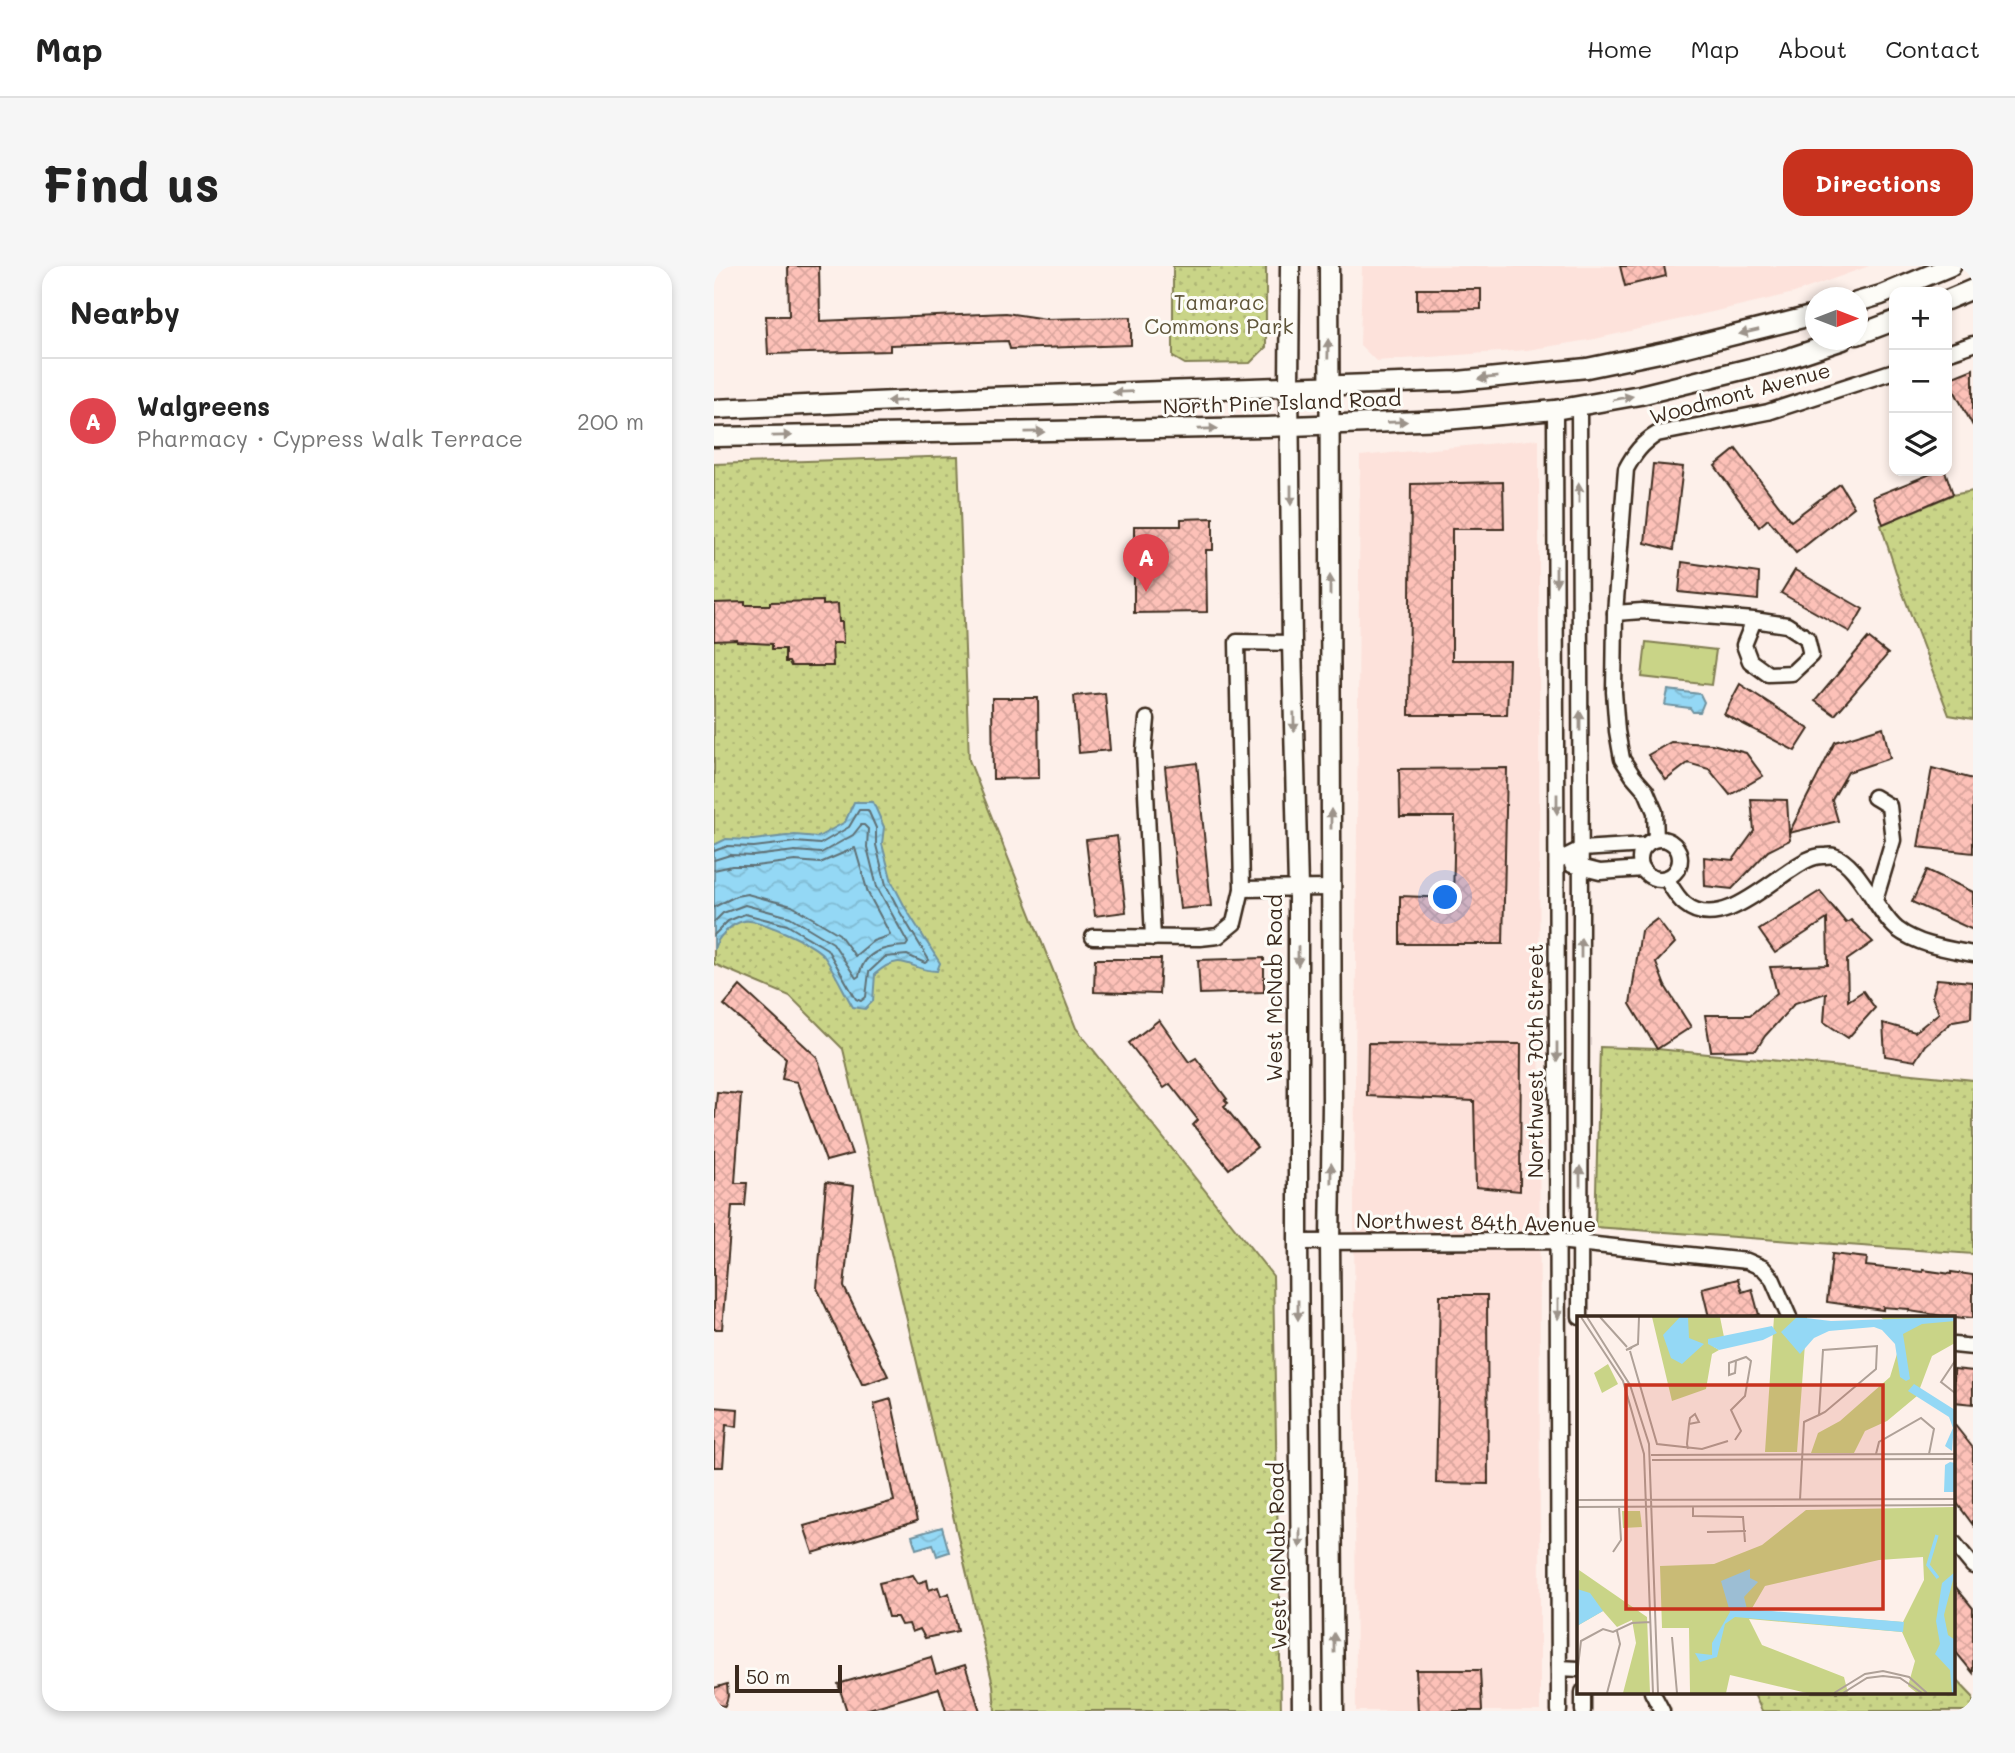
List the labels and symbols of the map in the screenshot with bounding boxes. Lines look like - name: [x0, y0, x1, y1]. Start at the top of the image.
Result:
- north arrow: [1805, 287, 1868, 350]
- park label: Tamarac Commons Park: [1144, 288, 1294, 339]
- one-way arrow: [1738, 327, 1760, 338]
- one-way arrow: [1323, 338, 1334, 360]
- street label: Woodmont Avenue: [1646, 355, 1833, 430]
- one-way arrow: [1477, 373, 1499, 384]
- street label: North Pine Island Road: [1162, 384, 1402, 419]
- one-way arrow: [1112, 386, 1134, 397]
- one-way arrow: [1612, 392, 1634, 403]
- one-way arrow: [885, 395, 907, 406]
- one-way arrow: [1387, 416, 1409, 427]
- one-way arrow: [1198, 423, 1220, 434]
- one-way arrow: [1024, 427, 1046, 438]
- one-way arrow: [771, 431, 793, 442]
- one-way arrow: [1573, 482, 1585, 504]
- one-way arrow: [1285, 484, 1297, 506]
- pin: A: [1123, 534, 1169, 592]
- one-way arrow: [1550, 566, 1562, 588]
- one-way arrow: [1324, 574, 1336, 596]
- one-way arrow: [1574, 709, 1586, 731]
- one-way arrow: [1288, 712, 1299, 734]
- one-way arrow: [1551, 793, 1563, 815]
- one-way arrow: [1325, 808, 1337, 830]
- your location: [1428, 880, 1462, 914]
- street label: West McNab Road: [1260, 894, 1287, 1082]
- one-way arrow: [1575, 937, 1587, 959]
- street label: Northwest 70th Street: [1521, 944, 1548, 1178]
- one-way arrow: [1292, 946, 1304, 968]
- one-way arrow: [1551, 1041, 1563, 1063]
- one-way arrow: [1325, 1162, 1337, 1184]
- one-way arrow: [1574, 1164, 1586, 1186]
- street label: Northwest 84th Avenue: [1356, 1206, 1597, 1237]
- one-way arrow: [1552, 1299, 1564, 1321]
- one-way arrow: [1292, 1300, 1304, 1322]
- inset map: [1577, 1316, 1955, 1694]
- street label: West McNab Road: [1261, 1462, 1292, 1650]
- one-way arrow: [1294, 1527, 1306, 1549]
- one-way arrow: [1328, 1631, 1340, 1653]
- scale bar: [735, 1662, 842, 1694]

